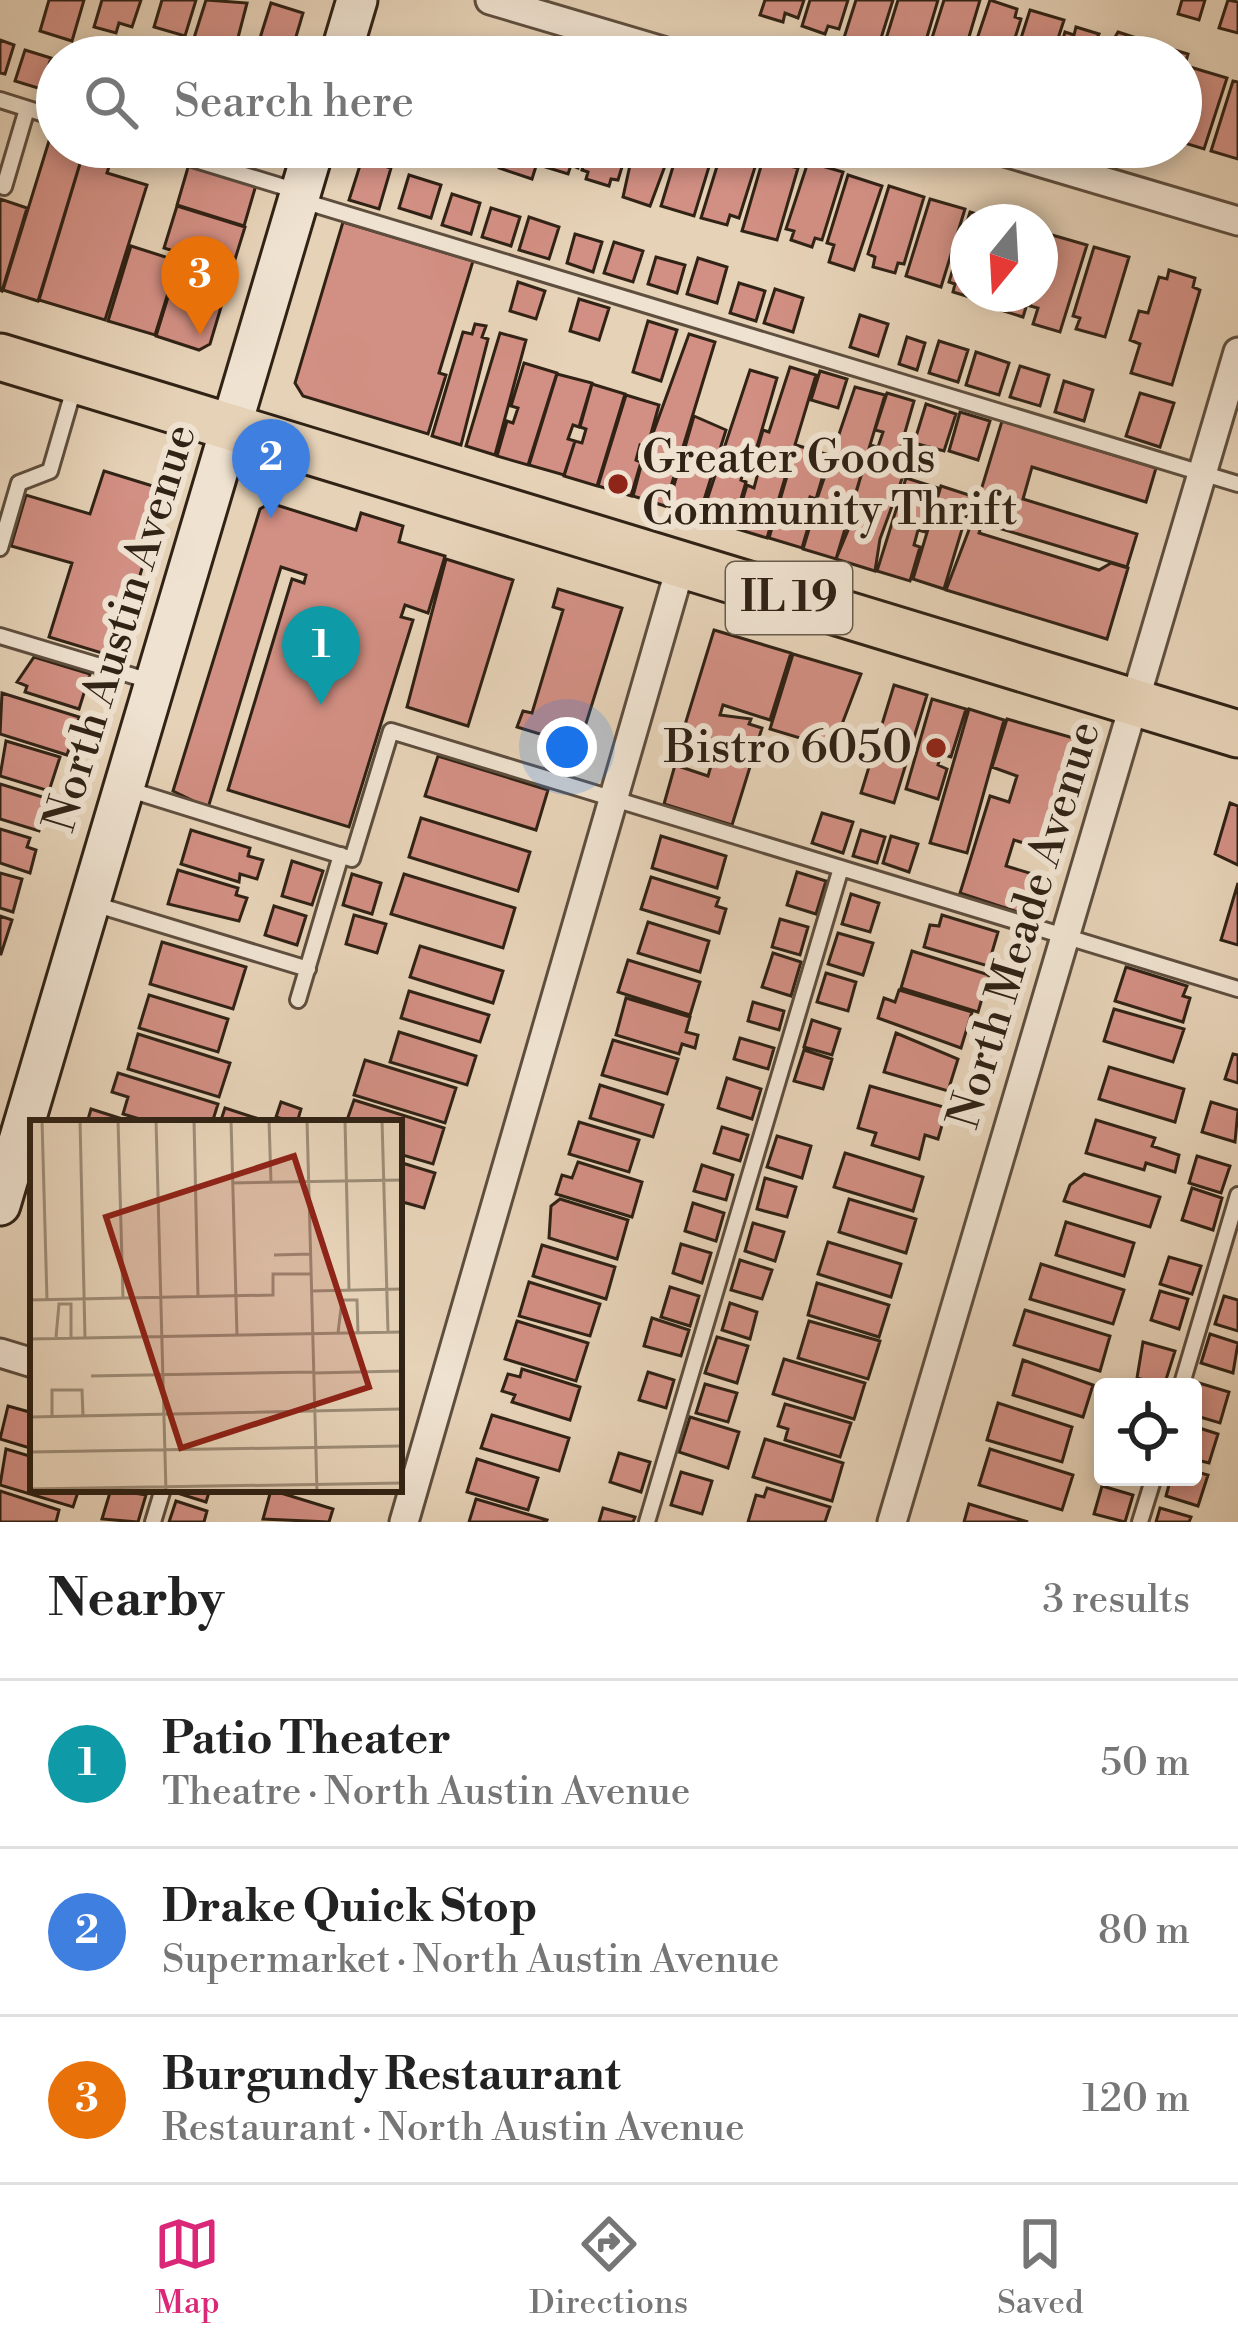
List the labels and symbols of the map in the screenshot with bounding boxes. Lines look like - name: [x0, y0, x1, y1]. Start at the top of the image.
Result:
- north arrow: [950, 204, 1058, 312]
- pin: 3: [161, 236, 239, 335]
- street label: North Austin Avenue: [32, 417, 210, 839]
- pin: 2: [232, 419, 310, 518]
- place label: Greater Goods Community Thrift: [642, 430, 1018, 539]
- marker: Greater Goods Community Thrift: [605, 471, 631, 497]
- road number: IL 19: [726, 562, 852, 634]
- pin: 1: [282, 606, 360, 705]
- street label: North Meade Avenue: [936, 715, 1114, 1135]
- your location: [537, 717, 597, 777]
- place label: Bistro 6050: [663, 720, 912, 777]
- marker: Bistro 6050: [923, 735, 949, 761]
- inset map: [30, 1120, 402, 1492]

